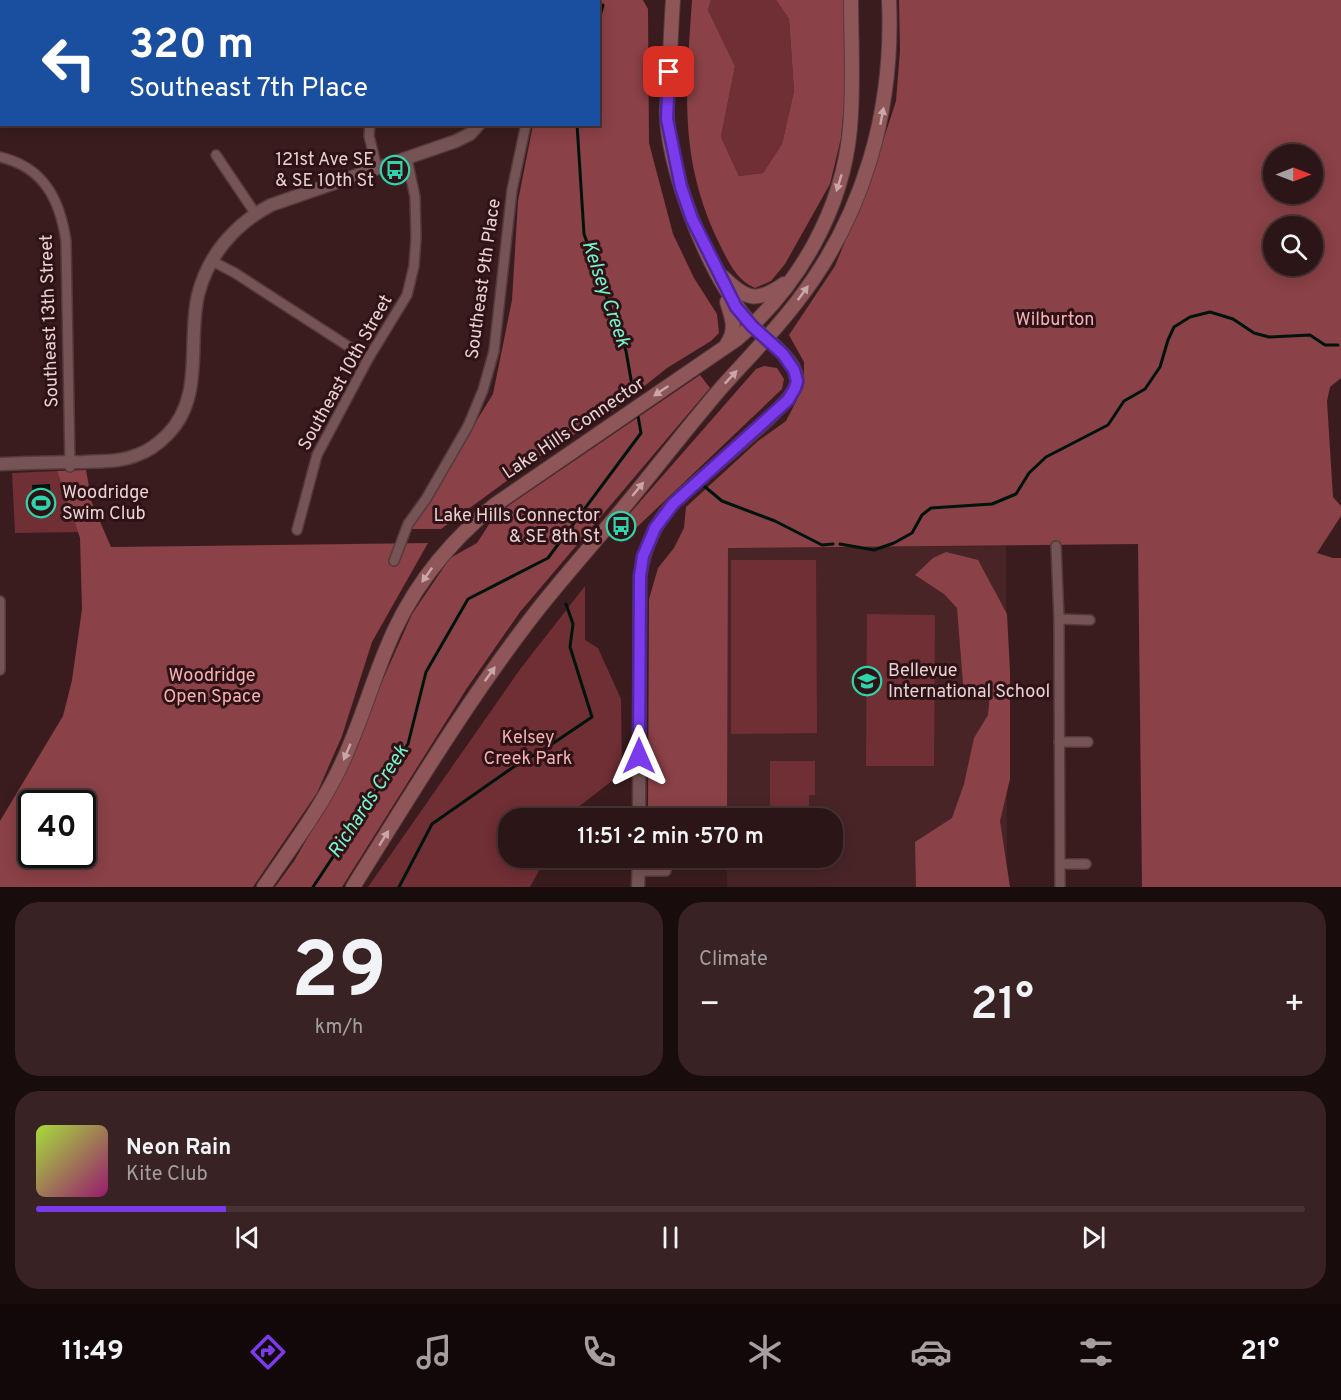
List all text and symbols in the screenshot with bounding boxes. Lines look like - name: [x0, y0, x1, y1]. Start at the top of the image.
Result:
- text: 320 m: [129, 20, 254, 73]
- icon: left: [30, 24, 108, 102]
- pin: [643, 46, 694, 97]
- icon: arrive: [652, 55, 685, 88]
- text: Southeast 7th Place: [129, 72, 368, 106]
- one-way arrow: [878, 106, 887, 125]
- north arrow: [1263, 144, 1323, 204]
- map controls: [1263, 144, 1323, 276]
- place label: 121st Ave SE & SE 10th St: [275, 149, 374, 193]
- bus stop icon: 121st Ave SE & SE 10th St: [379, 154, 411, 186]
- one-way arrow: [834, 174, 843, 192]
- street label: Southeast 9th Place: [461, 197, 507, 361]
- button: search: [1263, 216, 1323, 276]
- street label: Southeast 13th Street: [35, 234, 65, 408]
- water label: Kelsey Creek: [575, 237, 636, 352]
- one-way arrow: [797, 285, 809, 300]
- street label: Southeast 10th Street: [294, 291, 398, 455]
- park label: Wilburton: [1016, 309, 1094, 332]
- one-way arrow: [724, 370, 738, 385]
- street label: Lake Hills Connector: [499, 373, 649, 485]
- one-way arrow: [654, 385, 670, 397]
- place label: Woodridge Swim Club: [62, 482, 149, 526]
- one-way arrow: [631, 482, 644, 497]
- sports icon: Woodridge Swim Club: [25, 487, 57, 519]
- place label: Lake Hills Connector & SE 8th St: [433, 505, 600, 549]
- bus stop icon: Lake Hills Connector & SE 8th St: [605, 510, 637, 542]
- one-way arrow: [421, 567, 433, 583]
- place label: Bellevue International School: [888, 660, 1050, 704]
- park label: Woodridge Open Space: [163, 665, 261, 709]
- school or university icon: Bellevue International School: [851, 665, 883, 697]
- one-way arrow: [484, 667, 496, 683]
- position arrow: [607, 724, 671, 788]
- park label: Kelsey Creek Park: [484, 727, 572, 771]
- water label: Richards Creek: [323, 740, 416, 864]
- one-way arrow: [342, 743, 351, 761]
- speed limit sign: 40: [18, 790, 96, 868]
- text: 11:51 · 2 min · 570 m: [577, 824, 764, 851]
- one-way arrow: [378, 830, 390, 846]
- text: 29: [291, 926, 387, 1025]
- text: Climate: [699, 947, 768, 973]
- text: 21°: [970, 978, 1034, 1035]
- text: −: [699, 985, 720, 1027]
- text: +: [1284, 985, 1305, 1027]
- text: km/h: [315, 1015, 363, 1041]
- text: Neon Rain: [126, 1135, 231, 1162]
- text: Kite Club: [126, 1162, 208, 1188]
- icon: previous: [231, 1221, 264, 1254]
- icon: pause: [654, 1221, 687, 1254]
- icon: next: [1077, 1221, 1110, 1254]
- icon: directions: [247, 1331, 289, 1373]
- icon: music: [413, 1331, 455, 1373]
- icon: phone: [578, 1331, 620, 1373]
- icon: climate: [744, 1331, 786, 1373]
- icon: car: [910, 1331, 952, 1373]
- icon: filters: [1075, 1331, 1117, 1373]
- text: 11:49: [62, 1335, 124, 1369]
- text: 21°: [1241, 1335, 1279, 1369]

